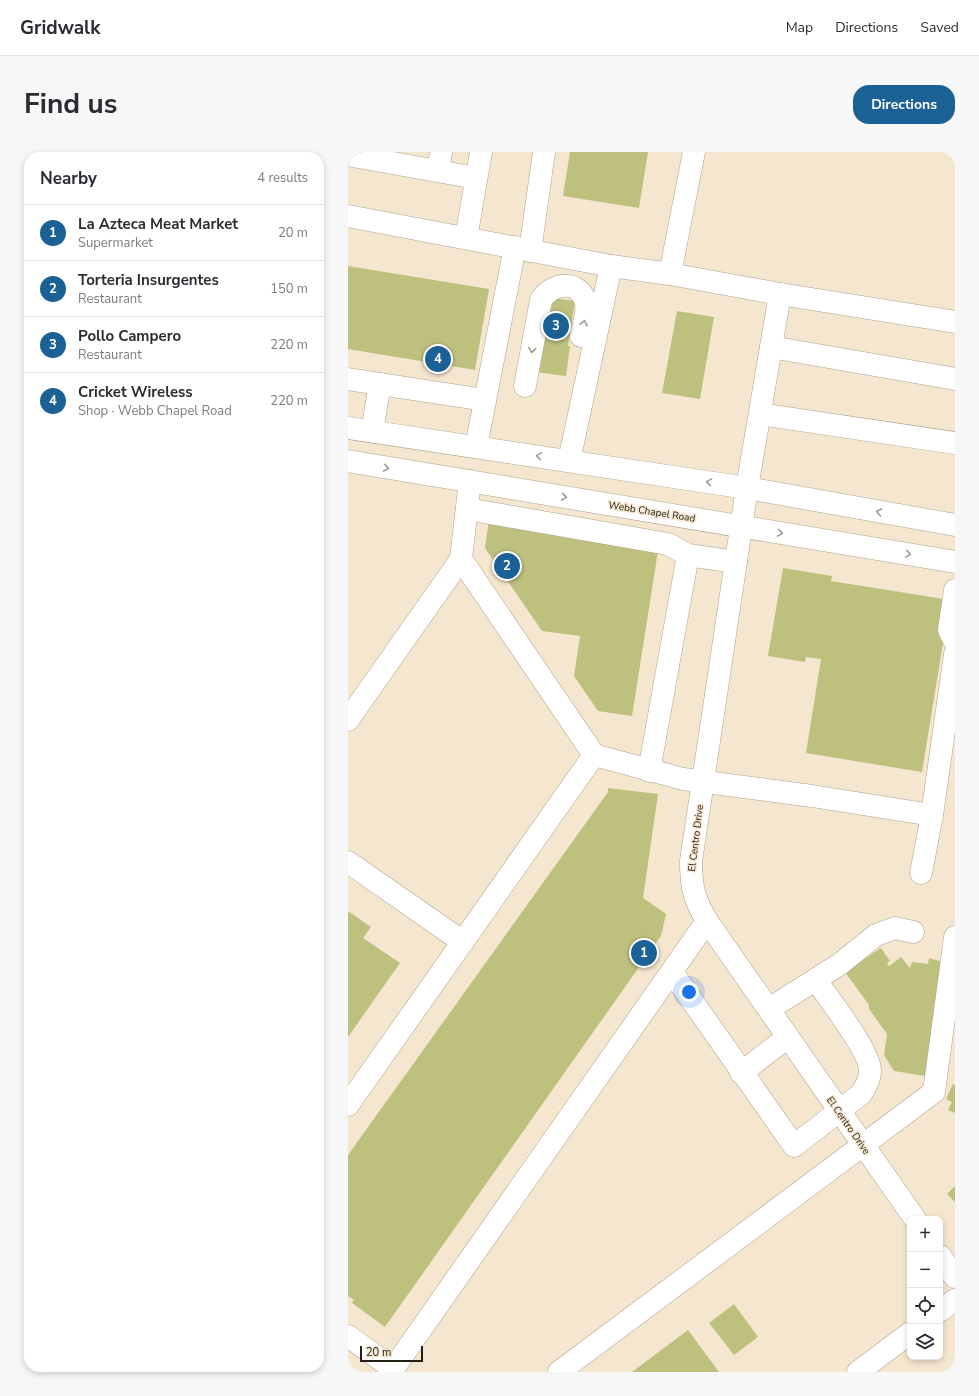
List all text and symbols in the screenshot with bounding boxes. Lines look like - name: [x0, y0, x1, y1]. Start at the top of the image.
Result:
- text: Gridwalk: [20, 15, 100, 41]
- text: Map: [786, 18, 813, 37]
- text: Directions: [835, 18, 898, 37]
- text: Saved: [920, 18, 959, 37]
- text: Find us: [24, 85, 118, 123]
- button: Directions: [853, 85, 955, 124]
- text: Nearby: [40, 167, 97, 190]
- text: 4 results: [257, 169, 308, 187]
- text: La Azteca Meat Market: [78, 214, 238, 234]
- text: 1: [49, 224, 57, 242]
- text: 20 m: [278, 224, 308, 242]
- text: Supermarket: [78, 234, 153, 252]
- text: Torteria Insurgentes: [78, 270, 219, 290]
- text: 2: [49, 280, 57, 298]
- text: 150 m: [270, 280, 308, 298]
- text: Restaurant: [78, 290, 142, 308]
- pin: 3: [543, 311, 569, 341]
- one-way arrow: [579, 320, 588, 326]
- text: Pollo Campero: [78, 326, 181, 346]
- text: 3: [49, 336, 57, 354]
- text: 220 m: [270, 336, 308, 354]
- pin: 4: [425, 344, 451, 374]
- text: Restaurant: [78, 346, 142, 364]
- one-way arrow: [528, 347, 536, 353]
- text: Cricket Wireless: [78, 382, 193, 402]
- text: 4: [49, 392, 57, 410]
- text: 220 m: [270, 392, 308, 410]
- text: Shop · Webb Chapel Road: [78, 402, 232, 420]
- one-way arrow: [535, 452, 542, 461]
- one-way arrow: [383, 463, 390, 471]
- one-way arrow: [706, 478, 712, 487]
- one-way arrow: [561, 492, 567, 500]
- street label: Webb Chapel Road: [607, 498, 696, 526]
- one-way arrow: [876, 509, 882, 517]
- one-way arrow: [777, 528, 783, 536]
- one-way arrow: [905, 549, 911, 558]
- pin: 2: [494, 551, 520, 581]
- street label: El Centro Drive: [685, 804, 707, 873]
- pin: 1: [631, 938, 657, 968]
- your location: [679, 982, 699, 1002]
- street label: El Centro Drive: [823, 1094, 873, 1157]
- map controls: [907, 1216, 943, 1360]
- button: +: [907, 1216, 943, 1252]
- button: −: [907, 1252, 943, 1288]
- button: locate: [907, 1288, 943, 1324]
- button: layers: [907, 1324, 943, 1360]
- scale bar: [360, 1344, 423, 1363]
- text: 20 m: [366, 1345, 391, 1360]

